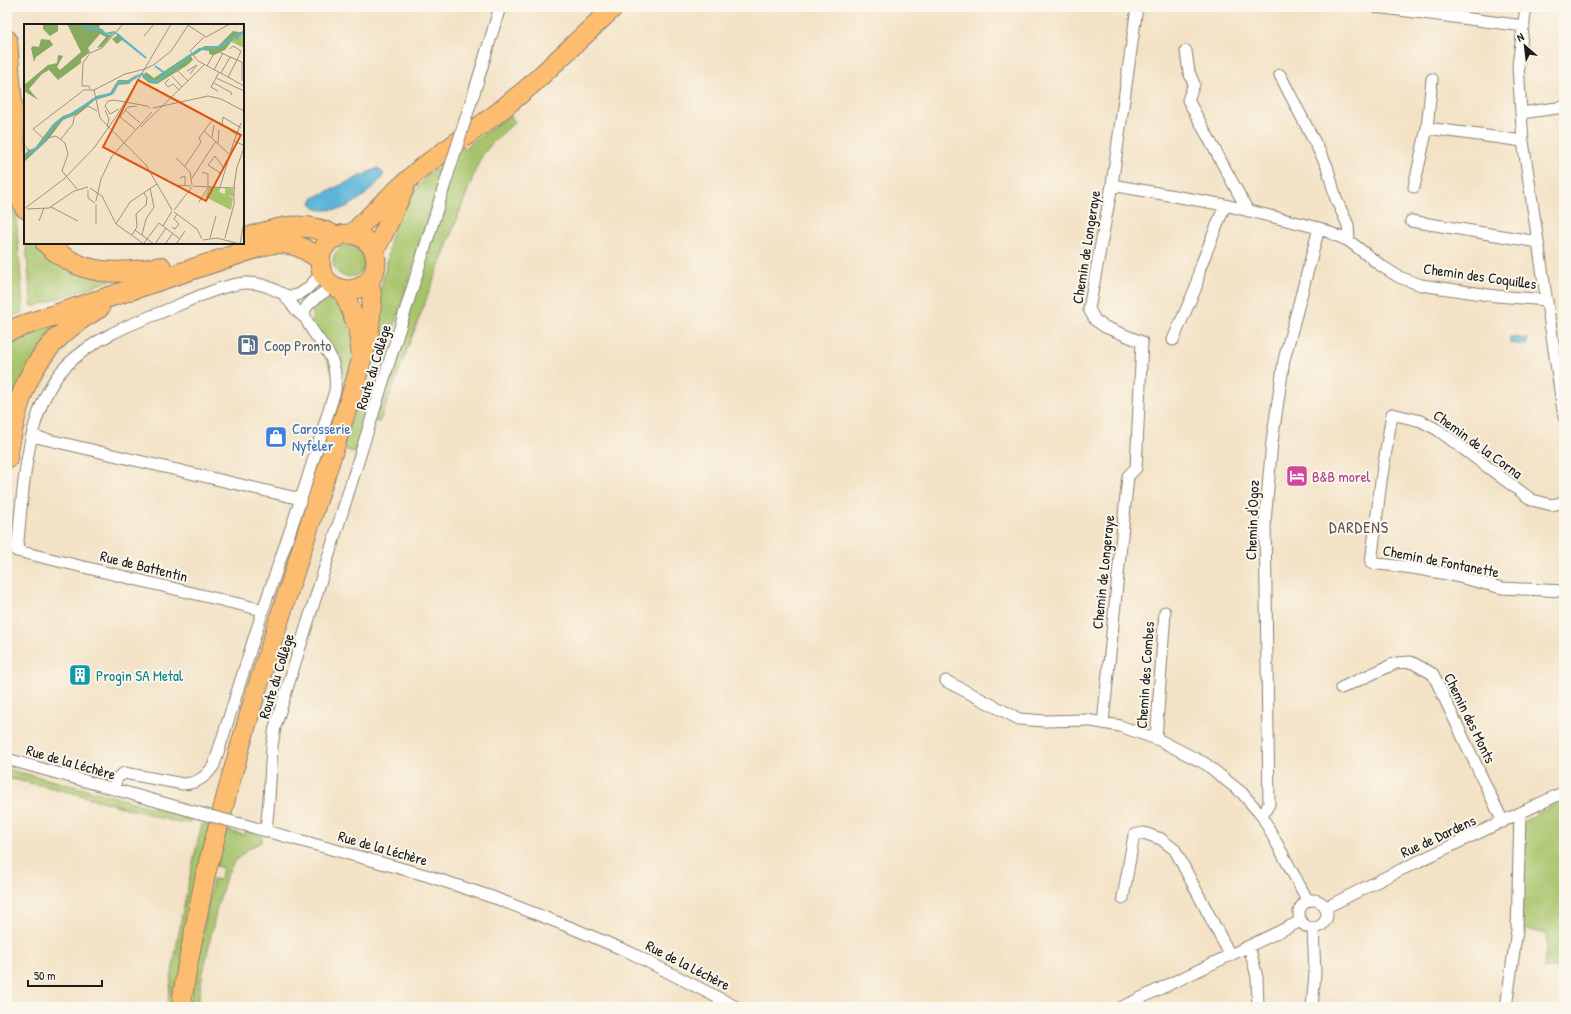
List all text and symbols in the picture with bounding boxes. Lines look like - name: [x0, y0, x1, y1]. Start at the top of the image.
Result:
- inset map: [24, 24, 244, 244]
- north arrow: [1505, 26, 1545, 66]
- text: N: [1514, 30, 1526, 45]
- street label: Chemin de Longeraye: [1067, 189, 1105, 305]
- street label: Chemin des Coquilles: [1422, 258, 1538, 294]
- street label: Route du Collège: [350, 322, 396, 412]
- fuel station icon: Coop Pronto: [235, 332, 261, 358]
- place label: Coop Pronto: [264, 335, 331, 356]
- street label: Chemin de la Corna: [1429, 404, 1527, 484]
- place label: Carosserie Nyfeler: [292, 418, 351, 456]
- shop icon: Carosserie Nyfeler: [263, 424, 289, 450]
- hotel icon: B&B morel: [1284, 463, 1310, 489]
- place label: B&B morel: [1312, 466, 1371, 487]
- street label: Chemin d'Ogoz: [1240, 479, 1264, 560]
- street label: Chemin de Longeraye: [1087, 514, 1119, 630]
- district label: DARDENS: [1329, 516, 1389, 538]
- street label: Chemin de Fontanette: [1381, 539, 1501, 583]
- street label: Rue de Battentin: [98, 545, 190, 587]
- street label: Chemin des Combes: [1131, 620, 1159, 729]
- street label: Route du Collège: [253, 631, 299, 721]
- building icon: Progin SA Metal: [67, 662, 93, 688]
- place label: Progin SA Metal: [96, 665, 183, 686]
- street label: Chemin des Monts: [1439, 669, 1501, 767]
- street label: Rue de la Léchère: [24, 739, 118, 785]
- street label: Rue de Dardens: [1397, 809, 1479, 863]
- street label: Rue de la Léchère: [336, 825, 430, 871]
- street label: Rue de la Léchère: [642, 935, 734, 995]
- scale bar: [28, 962, 102, 988]
- text: 50 m: [34, 967, 55, 984]

